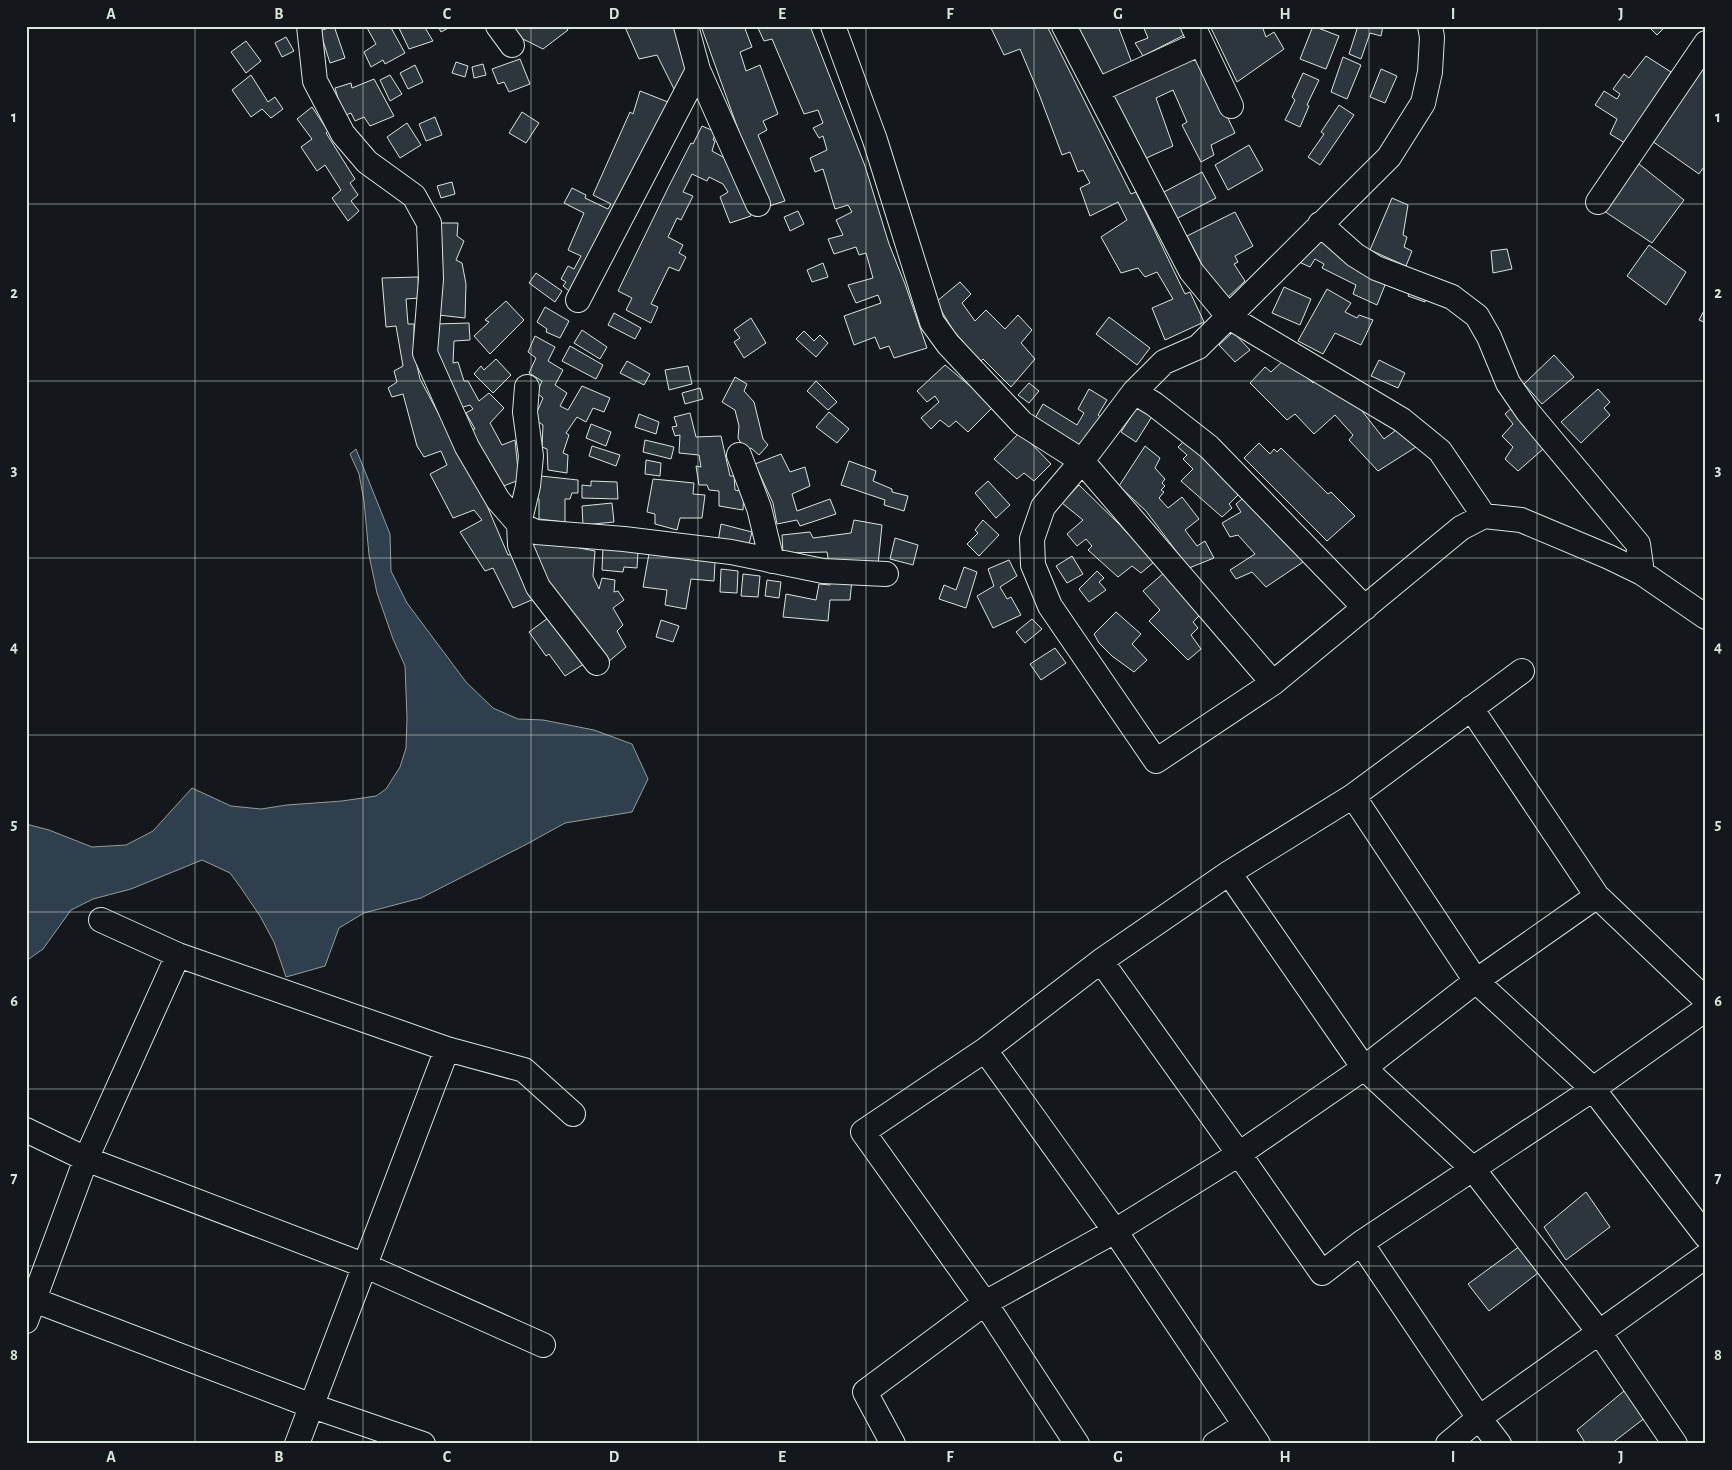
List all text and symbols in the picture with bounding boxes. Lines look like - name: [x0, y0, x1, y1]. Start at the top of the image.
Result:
- text: A: [106, 6, 116, 22]
- text: B: [274, 6, 284, 22]
- text: C: [443, 6, 452, 22]
- text: D: [609, 6, 620, 22]
- text: E: [778, 6, 786, 22]
- text: F: [946, 6, 954, 22]
- text: G: [1113, 6, 1123, 22]
- text: H: [1279, 6, 1291, 22]
- text: I: [1451, 6, 1455, 22]
- text: J: [1618, 6, 1624, 22]
- text: 1: [11, 109, 17, 125]
- text: 1: [1715, 109, 1721, 125]
- text: 2: [10, 285, 18, 301]
- text: 2: [1714, 285, 1722, 301]
- text: 3: [11, 462, 18, 478]
- text: 3: [1715, 462, 1722, 478]
- text: 4: [10, 639, 18, 655]
- text: 4: [1714, 639, 1722, 655]
- text: 5: [11, 816, 18, 832]
- text: 5: [1715, 816, 1722, 832]
- text: 6: [10, 993, 18, 1009]
- text: 6: [1714, 993, 1722, 1009]
- text: 7: [11, 1170, 18, 1186]
- text: 7: [1715, 1170, 1722, 1186]
- text: 8: [10, 1347, 18, 1363]
- text: 8: [1714, 1347, 1722, 1363]
- text: A: [106, 1449, 116, 1465]
- text: B: [274, 1449, 284, 1465]
- text: C: [443, 1449, 452, 1465]
- text: D: [609, 1449, 620, 1465]
- text: E: [778, 1449, 786, 1465]
- text: F: [946, 1449, 954, 1465]
- text: G: [1113, 1449, 1123, 1465]
- text: H: [1279, 1449, 1291, 1465]
- text: I: [1451, 1449, 1455, 1465]
- text: J: [1618, 1449, 1624, 1465]

